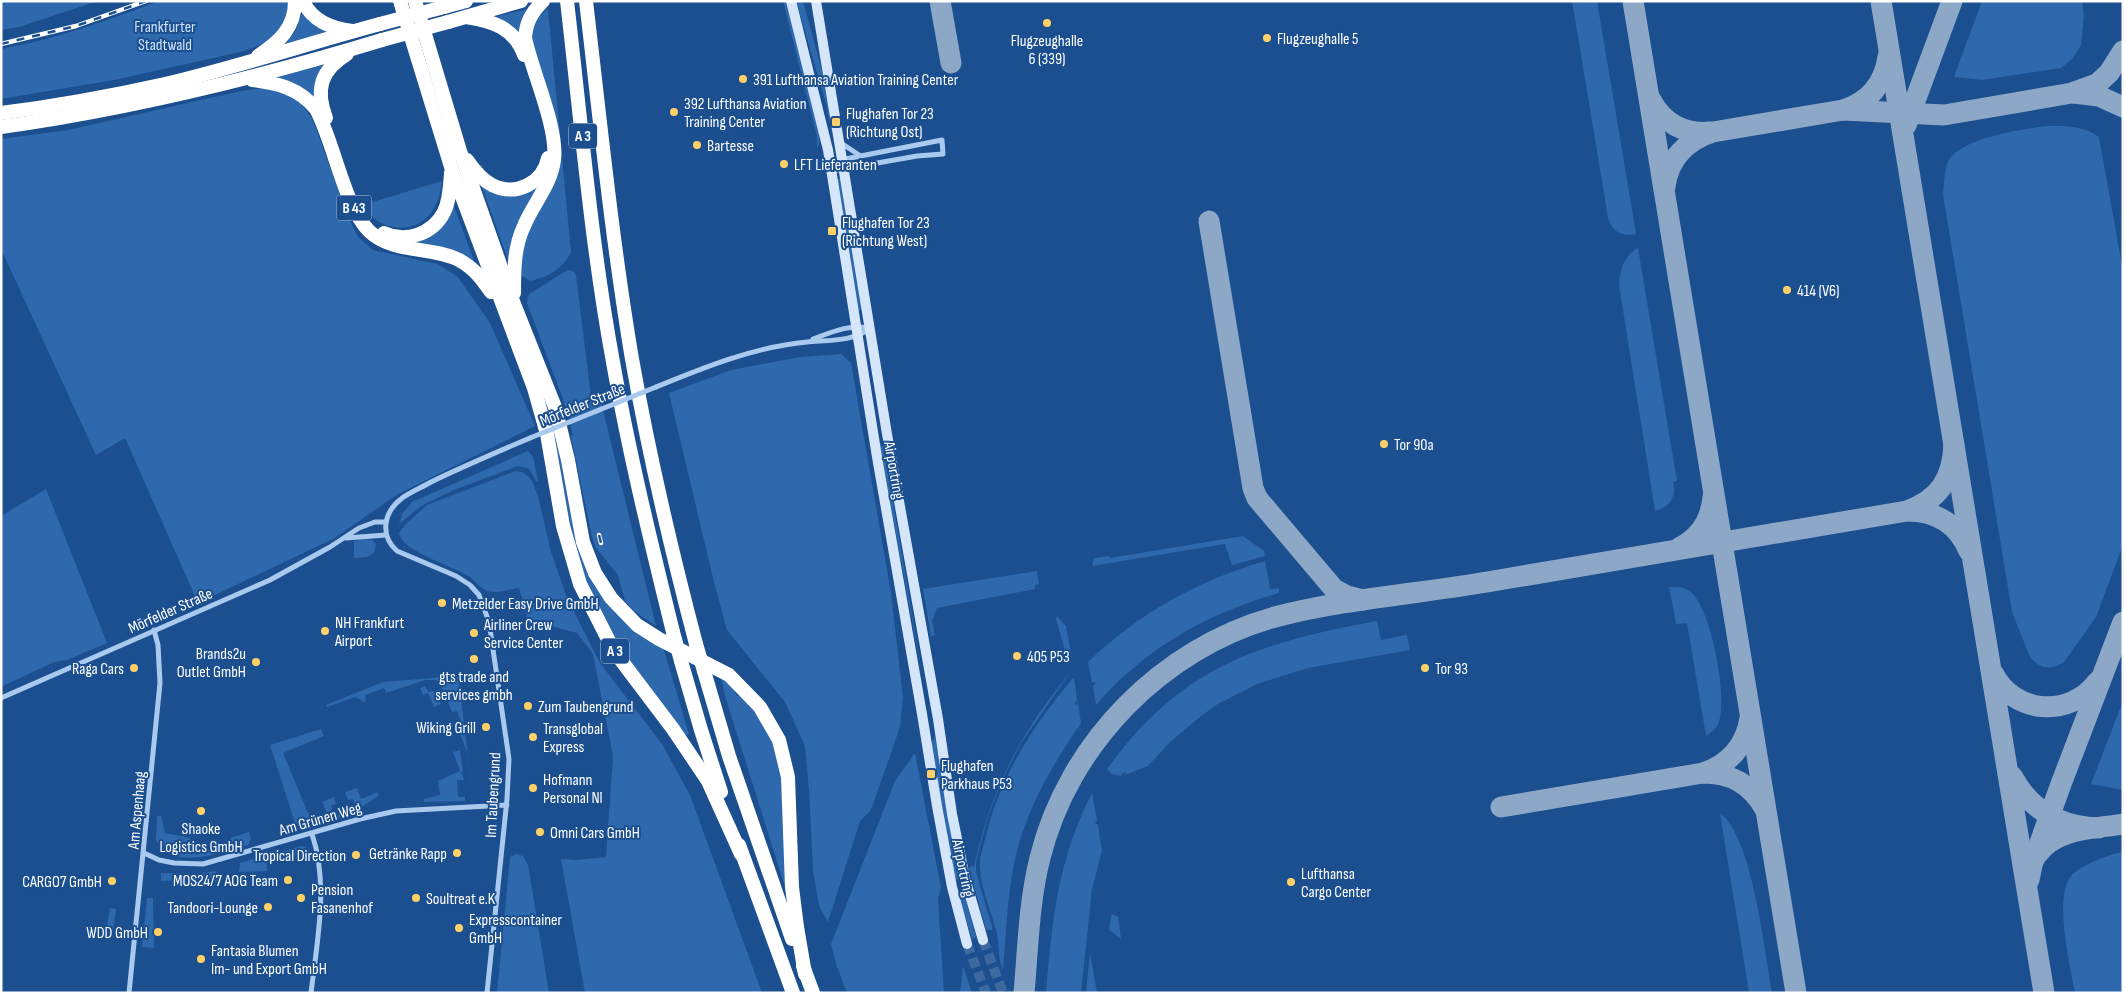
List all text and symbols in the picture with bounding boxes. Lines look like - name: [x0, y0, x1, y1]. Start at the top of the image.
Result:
- marker: Flugzeughalle 6 (339): [1041, 17, 1053, 29]
- park label: Frankfurter Stadtwald: [134, 18, 196, 55]
- place label: Flugzeughalle 5: [1277, 30, 1359, 49]
- place label: Flugzeughalle 6 (339): [1011, 32, 1083, 69]
- marker: Flugzeughalle 5: [1261, 32, 1273, 44]
- place label: 391 Lufthansa Aviation Training Center: [753, 71, 959, 90]
- marker: 391 Lufthansa Aviation Training Center: [737, 73, 749, 85]
- place label: 392 Lufthansa Aviation Training Center: [684, 95, 807, 132]
- place label: Flughafen Tor 23 (Richtung Ost): [846, 105, 934, 142]
- marker: 392 Lufthansa Aviation Training Center: [668, 106, 680, 118]
- marker: Flughafen Tor 23 (Richtung Ost): [830, 116, 842, 128]
- road number: A 3: [569, 124, 597, 148]
- place label: Bartesse: [707, 137, 754, 156]
- marker: Bartesse: [691, 139, 703, 151]
- place label: LFT Lieferanten: [794, 156, 877, 175]
- marker: LFT Lieferanten: [778, 158, 790, 170]
- road number: B 43: [336, 196, 372, 220]
- place label: Flughafen Tor 23 (Richtung West): [842, 214, 930, 251]
- marker: Flughafen Tor 23 (Richtung West): [826, 225, 838, 237]
- place label: 414 (V6): [1797, 282, 1840, 301]
- marker: 414 (V6): [1781, 284, 1793, 296]
- street label: Mörfelder Straße: [537, 380, 628, 431]
- place label: Tor 90a: [1394, 436, 1434, 455]
- marker: Tor 90a: [1378, 438, 1390, 450]
- street label: Airportring: [879, 439, 908, 501]
- street label: Mörfelder Straße: [126, 584, 216, 638]
- place label: Metzelder Easy Drive GmbH: [452, 595, 599, 614]
- marker: Metzelder Easy Drive GmbH: [436, 597, 448, 609]
- place label: NH Frankfurt Airport: [334, 614, 404, 651]
- place label: Airliner Crew Service Center: [483, 616, 564, 653]
- marker: NH Frankfurt Airport: [319, 625, 331, 637]
- marker: Airliner Crew Service Center: [468, 627, 480, 639]
- road number: A 3: [601, 638, 629, 664]
- place label: Brands2u Outlet GmbH: [177, 645, 246, 682]
- place label: 405 P53: [1027, 648, 1070, 667]
- marker: 405 P53: [1011, 650, 1023, 662]
- marker: gts trade and services gmbh: [468, 653, 480, 665]
- marker: Brands2u Outlet GmbH: [250, 656, 262, 668]
- place label: Raga Cars: [72, 660, 124, 679]
- place label: Tor 93: [1435, 660, 1468, 679]
- marker: Raga Cars: [128, 662, 140, 674]
- marker: Tor 93: [1419, 662, 1431, 674]
- place label: gts trade and services gmbh: [435, 668, 513, 705]
- place label: Zum Taubengrund: [538, 698, 633, 717]
- marker: Zum Taubengrund: [522, 700, 534, 712]
- place label: Wiking Grill: [416, 719, 476, 738]
- place label: Transglobal Express: [543, 720, 603, 757]
- marker: Wiking Grill: [480, 721, 492, 733]
- marker: Transglobal Express: [527, 731, 539, 743]
- street label: Im Taubengrund: [482, 752, 505, 838]
- place label: Flughafen Parkhaus P53: [941, 757, 1012, 794]
- marker: Flughafen Parkhaus P53: [925, 768, 937, 780]
- street label: Am Aspenhaag: [125, 770, 150, 851]
- place label: Hofmann Personal Nl: [543, 771, 603, 808]
- marker: Hofmann Personal Nl: [527, 782, 539, 794]
- street label: Am Grünen Weg: [276, 799, 364, 841]
- marker: Shaoke Logistics GmbH: [195, 805, 207, 817]
- place label: Shaoke Logistics GmbH: [159, 820, 243, 857]
- place label: Omni Cars GmbH: [550, 824, 640, 843]
- marker: Omni Cars GmbH: [534, 826, 546, 838]
- street label: Airportring: [947, 837, 978, 899]
- place label: Getränke Rapp: [369, 845, 447, 864]
- place label: Tropical Direction: [253, 847, 346, 866]
- marker: Getränke Rapp: [451, 847, 463, 859]
- marker: Tropical Direction: [350, 849, 362, 861]
- place label: Lufthansa Cargo Center: [1301, 865, 1372, 902]
- place label: MOS24/7 AOG Team: [173, 872, 278, 891]
- place label: CARGO7 GmbH: [22, 873, 102, 892]
- marker: MOS24/7 AOG Team: [282, 874, 294, 886]
- marker: CARGO7 GmbH: [106, 875, 118, 887]
- marker: Lufthansa Cargo Center: [1285, 876, 1297, 888]
- place label: Pension Fasanenhof: [311, 881, 373, 918]
- place label: Soultreat e.K: [426, 890, 496, 909]
- marker: Pension Fasanenhof: [295, 892, 307, 904]
- marker: Soultreat e.K: [410, 892, 422, 904]
- place label: Tandoori-Lounge: [167, 899, 258, 918]
- marker: Tandoori-Lounge: [262, 901, 274, 913]
- place label: Expresscontainer GmbH: [469, 911, 562, 948]
- marker: Expresscontainer GmbH: [453, 922, 465, 934]
- place label: WDD GmbH: [86, 924, 148, 943]
- marker: WDD GmbH: [152, 926, 164, 938]
- place label: Fantasia Blumen Im- und Export GmbH: [211, 942, 327, 979]
- marker: Fantasia Blumen Im- und Export GmbH: [195, 953, 207, 965]

